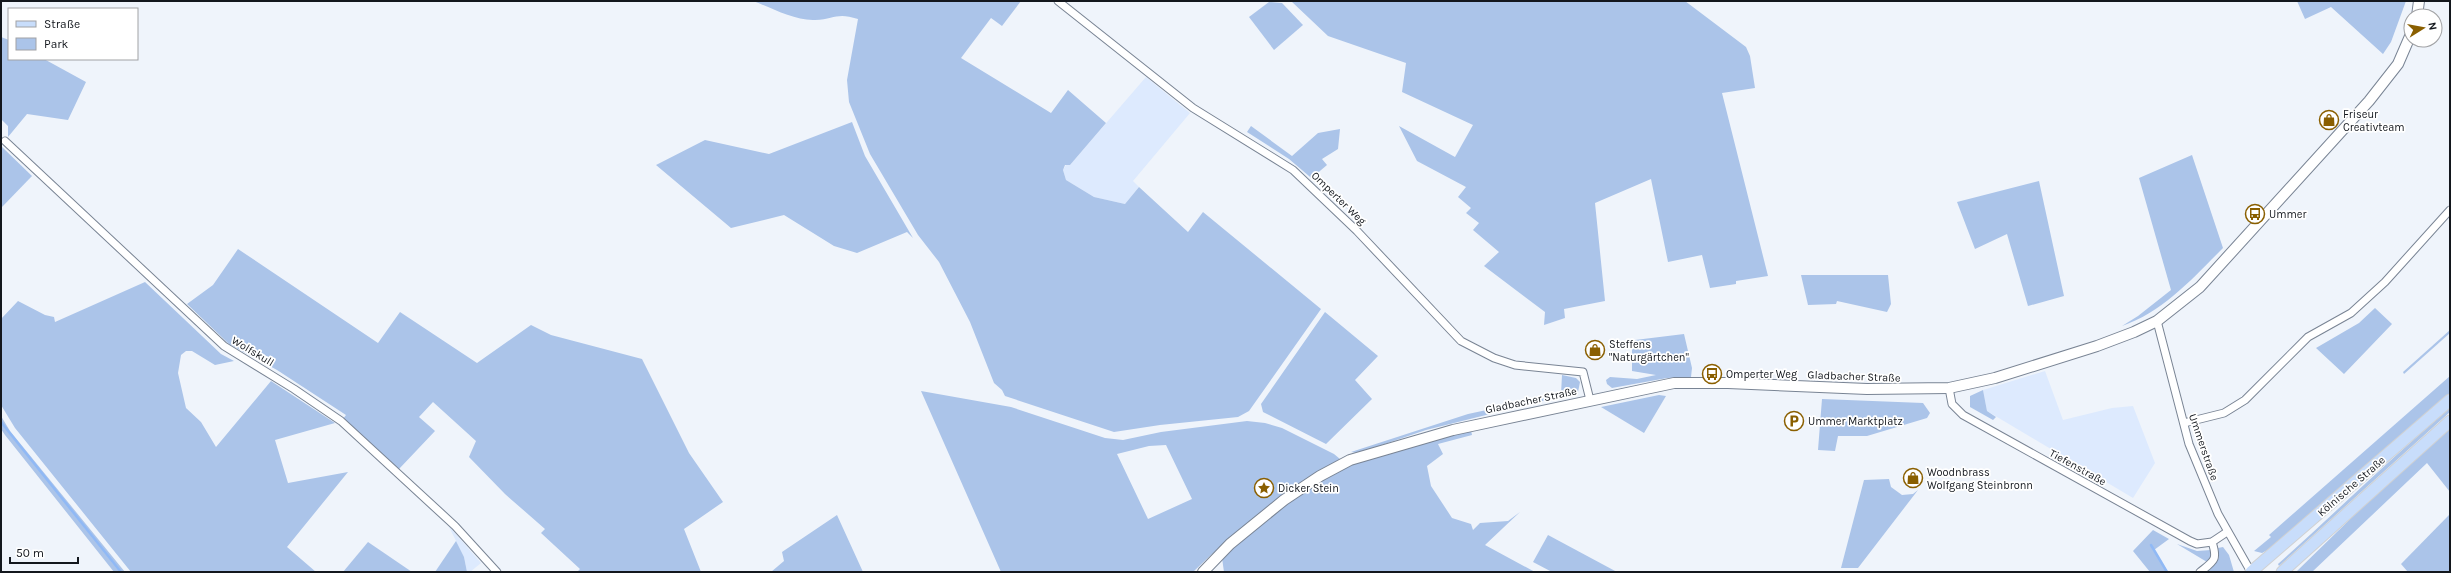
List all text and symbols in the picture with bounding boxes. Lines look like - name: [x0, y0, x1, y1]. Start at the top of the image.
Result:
- legend: [8, 8, 138, 60]
- north arrow: [2403, 8, 2443, 48]
- text: Straße: [44, 17, 80, 31]
- text: N: [2425, 21, 2439, 31]
- text: Park: [44, 37, 69, 51]
- place label: Friseur Creativteam: [2343, 108, 2405, 134]
- shop icon: Friseur Creativteam: [2318, 109, 2340, 131]
- street label: Omperter Weg: [1309, 169, 1369, 228]
- bus stop icon: Ummer: [2244, 203, 2266, 225]
- place label: Ummer: [2269, 208, 2306, 221]
- street label: Wolfskull: [229, 334, 276, 369]
- place label: Steffens "Naturgärtchen": [1609, 338, 1690, 364]
- shop icon: Steffens "Naturgärtchen": [1584, 339, 1606, 361]
- bus stop icon: Omperter Weg: [1701, 363, 1723, 385]
- place label: Omperter Weg: [1726, 368, 1798, 381]
- street label: Gladbacher Straße: [1807, 368, 1901, 385]
- street label: Gladbacher Straße: [1484, 384, 1578, 417]
- parking icon: Ummer Marktplatz: [1783, 410, 1805, 432]
- street label: Ummerstraße: [2186, 412, 2221, 483]
- place label: Ummer Marktplatz: [1808, 415, 1903, 428]
- street label: Tiefenstraße: [2047, 447, 2109, 489]
- street label: Kölnische Straße: [2315, 453, 2388, 519]
- place label: Woodnbrass Wolfgang Steinbronn: [1927, 466, 2033, 492]
- shop icon: Woodnbrass Wolfgang Steinbronn: [1902, 467, 1924, 489]
- place icon: Dicker Stein: [1253, 477, 1275, 499]
- place label: Dicker Stein: [1278, 482, 1339, 495]
- scale bar: [10, 539, 78, 565]
- text: 50 m: [16, 546, 44, 560]

